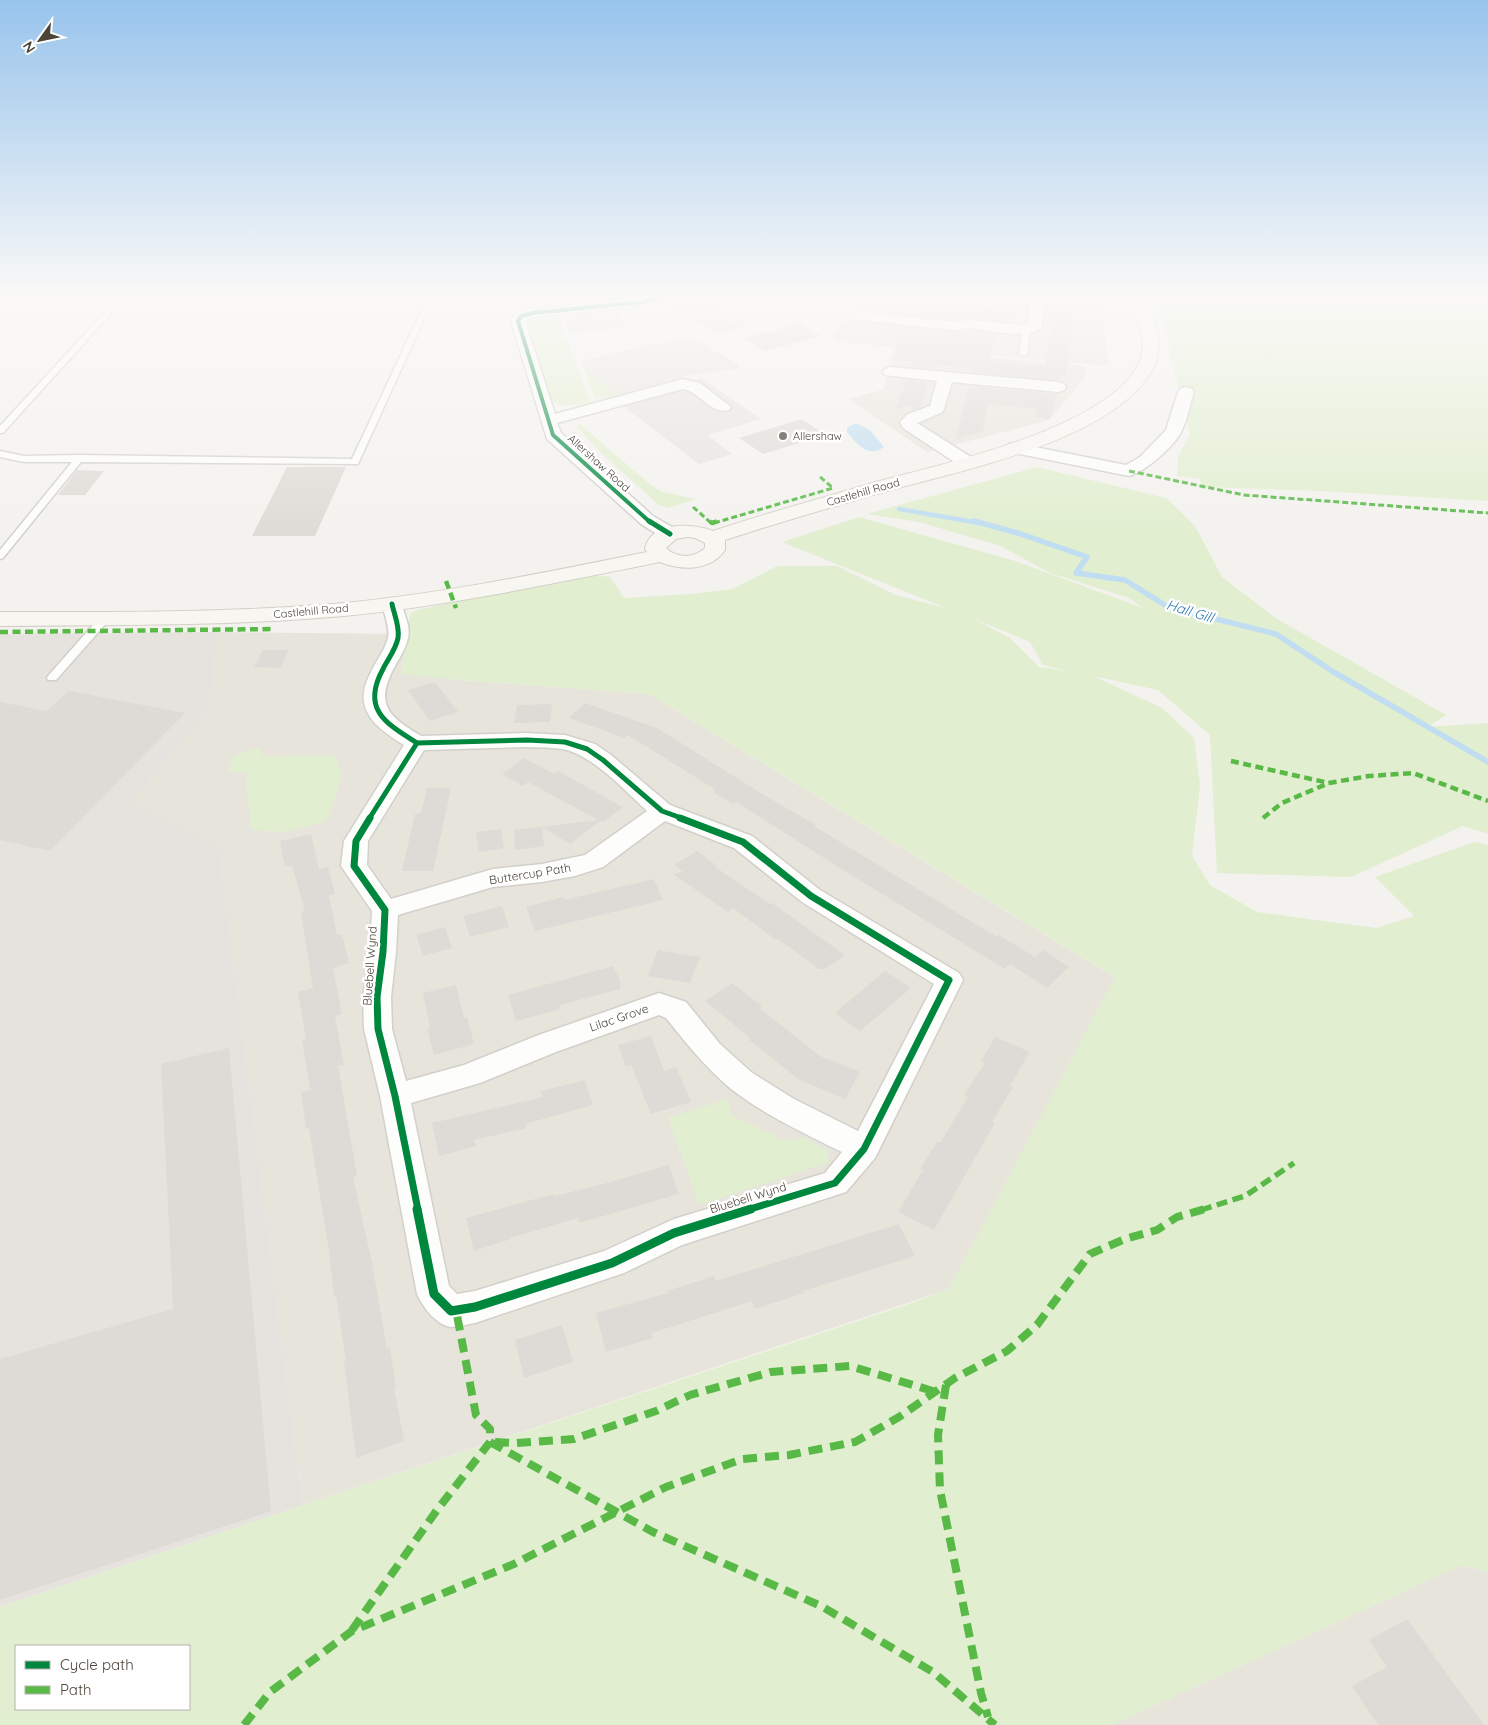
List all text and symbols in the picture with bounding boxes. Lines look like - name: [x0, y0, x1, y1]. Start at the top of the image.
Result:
- north arrow: [15, 15, 65, 65]
- text: N: [19, 38, 39, 56]
- place label: Allershaw: [793, 429, 842, 443]
- marker: Allershaw: [777, 430, 789, 442]
- street label: Allershaw Road: [565, 431, 633, 495]
- street label: Castlehill Road: [825, 475, 901, 509]
- water label: Hall Gill: [1164, 595, 1217, 627]
- street label: Castlehill Road: [273, 601, 349, 621]
- street label: Buttercup Path: [488, 860, 572, 887]
- street label: Bluebell Wynd: [359, 926, 380, 1006]
- street label: Lilac Grove: [587, 1000, 651, 1035]
- street label: Bluebell Wynd: [708, 1179, 788, 1216]
- legend: [15, 1645, 190, 1710]
- text: Cycle path: [60, 1655, 134, 1674]
- text: Path: [60, 1680, 92, 1699]

